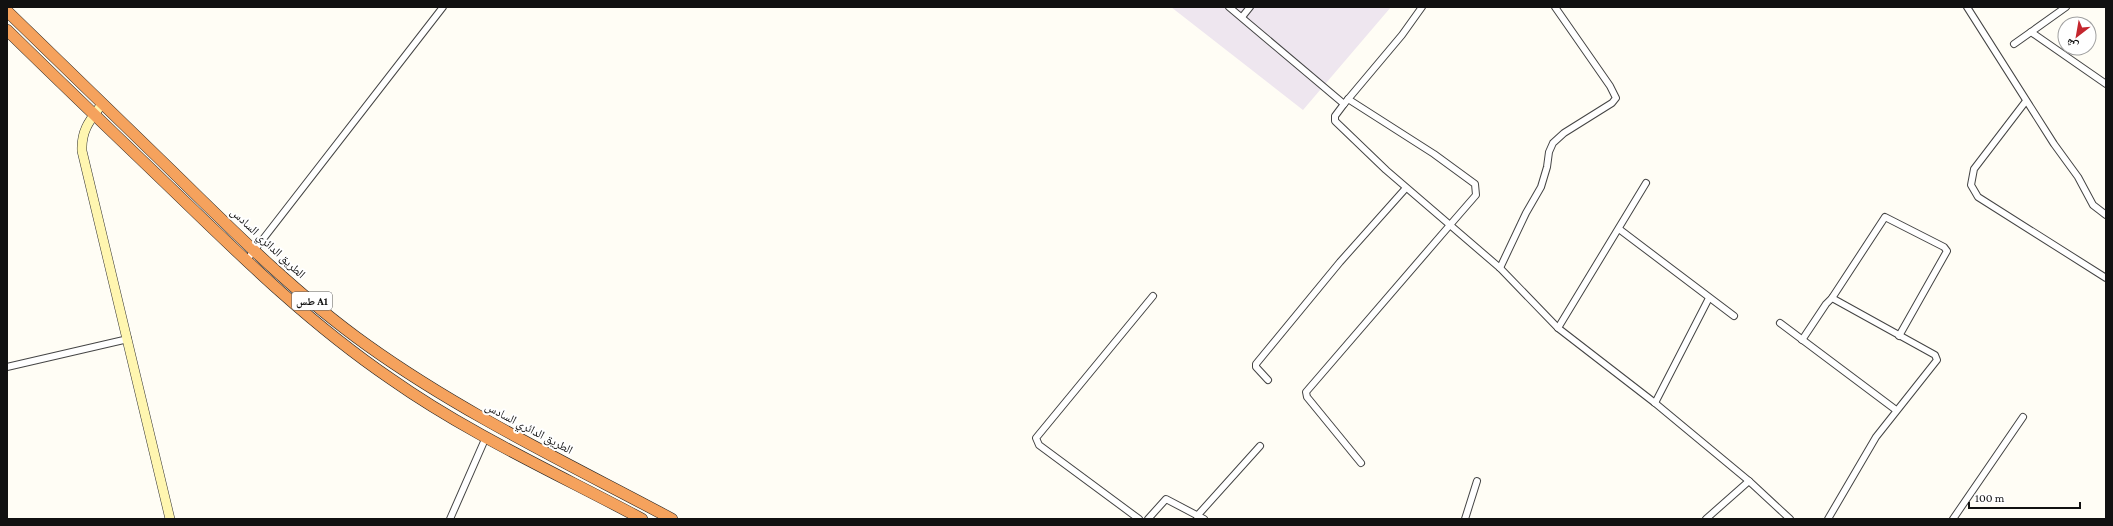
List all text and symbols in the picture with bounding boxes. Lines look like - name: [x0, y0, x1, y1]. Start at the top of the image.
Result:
- north arrow: [2057, 16, 2097, 56]
- text: ش: [2063, 35, 2081, 53]
- street label: الطريق الدائري السادس: [226, 205, 308, 284]
- road number: طس A1: [292, 292, 332, 310]
- street label: الطريق الدائري السادس: [481, 399, 575, 460]
- scale bar: [1969, 484, 2080, 510]
- text: 100 m: [1975, 491, 2005, 505]

